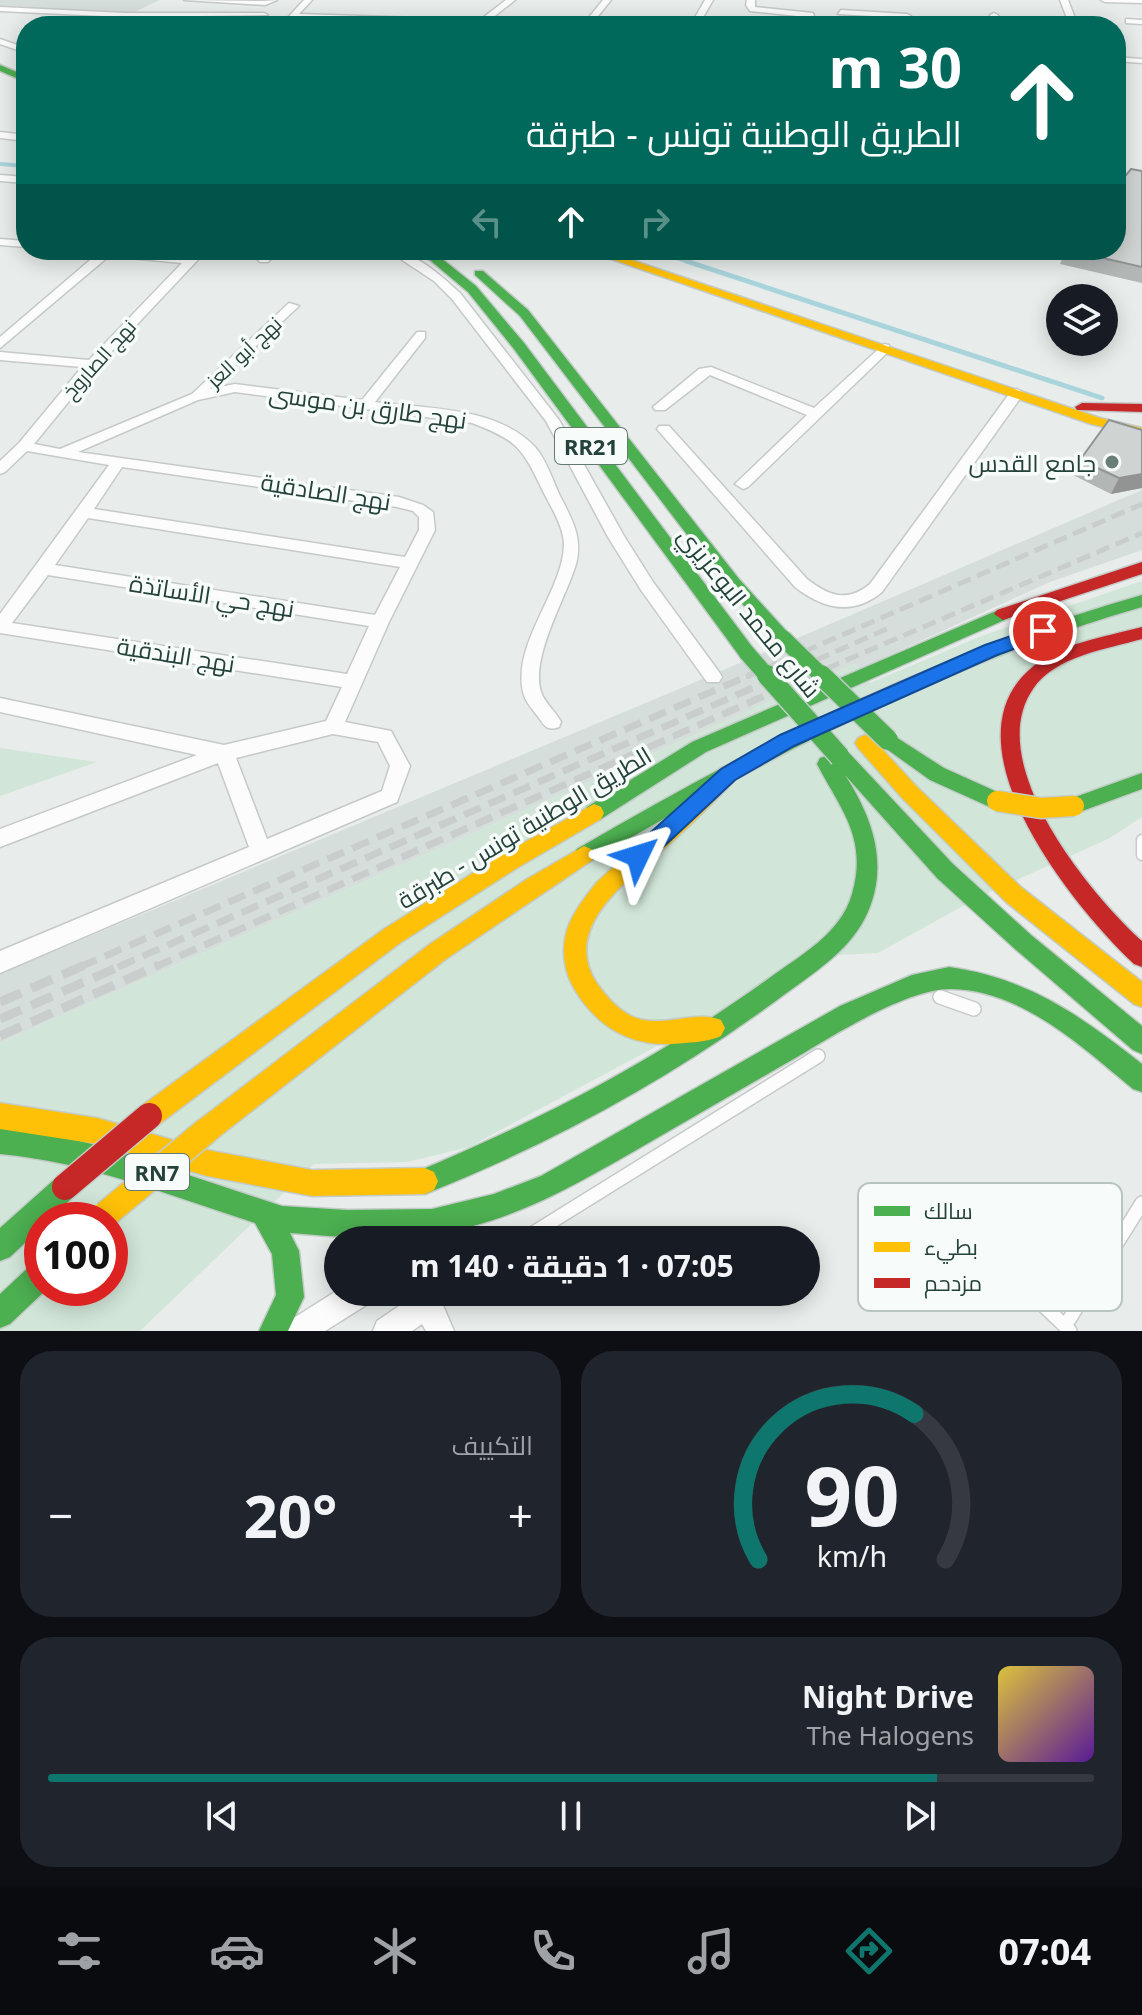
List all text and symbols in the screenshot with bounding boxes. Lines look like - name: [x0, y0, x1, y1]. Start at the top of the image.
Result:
- text: 30 m: [829, 28, 962, 104]
- icon: ahead: [990, 48, 1094, 152]
- text: الطريق الوطنية تونس - طبرقة: [526, 109, 962, 158]
- icon: left: [465, 200, 509, 244]
- icon: ahead: [549, 200, 593, 244]
- icon: right: [633, 200, 677, 244]
- map controls: [1046, 284, 1118, 356]
- button: layers: [1046, 284, 1118, 356]
- street label: نهج أبو العز: [200, 310, 288, 395]
- street label: نهج الصاروخ: [56, 314, 143, 405]
- street label: نهج طارق بن موسى: [267, 376, 469, 437]
- road number: RR21: [555, 428, 627, 464]
- place label: جامع القدس: [969, 446, 1096, 480]
- marker: جامع القدس: [1103, 453, 1121, 471]
- street label: نهج الصادقية: [258, 464, 393, 519]
- street label: شارع محمد البوعزيزي: [669, 520, 829, 706]
- street label: نهج حي الأساتذة: [127, 566, 297, 628]
- pin: [1009, 597, 1077, 665]
- icon: arrive: [1021, 609, 1065, 653]
- street label: نهج البندقية: [114, 628, 237, 681]
- street label: الطريق الوطنية تونس - طبرقة: [391, 738, 657, 916]
- position arrow: [596, 814, 680, 898]
- road number: RN7: [125, 1154, 189, 1190]
- legend: [858, 1183, 1122, 1311]
- text: سالك: [924, 1195, 973, 1225]
- speed limit sign: 100: [24, 1202, 128, 1306]
- text: بطيء: [924, 1231, 978, 1264]
- text: 07:05 · 1 دقيقة · 140 m: [410, 1245, 734, 1286]
- text: مزدحم: [924, 1267, 982, 1299]
- text: التكييف: [451, 1427, 533, 1463]
- text: 90: [804, 1437, 899, 1550]
- text: 20°: [243, 1474, 338, 1556]
- text: −: [48, 1485, 73, 1545]
- text: +: [508, 1485, 533, 1545]
- text: km/h: [816, 1536, 887, 1575]
- text: Night Drive: [802, 1676, 974, 1717]
- text: The Halogens: [807, 1717, 974, 1753]
- icon: previous: [200, 1794, 244, 1838]
- icon: pause: [549, 1794, 593, 1838]
- icon: next: [898, 1794, 942, 1838]
- icon: filters: [51, 1923, 107, 1979]
- icon: car: [209, 1923, 265, 1979]
- icon: climate: [367, 1923, 423, 1979]
- icon: phone: [525, 1923, 581, 1979]
- icon: music: [683, 1923, 739, 1979]
- icon: directions: [841, 1923, 897, 1979]
- text: 07:04: [999, 1927, 1091, 1976]

